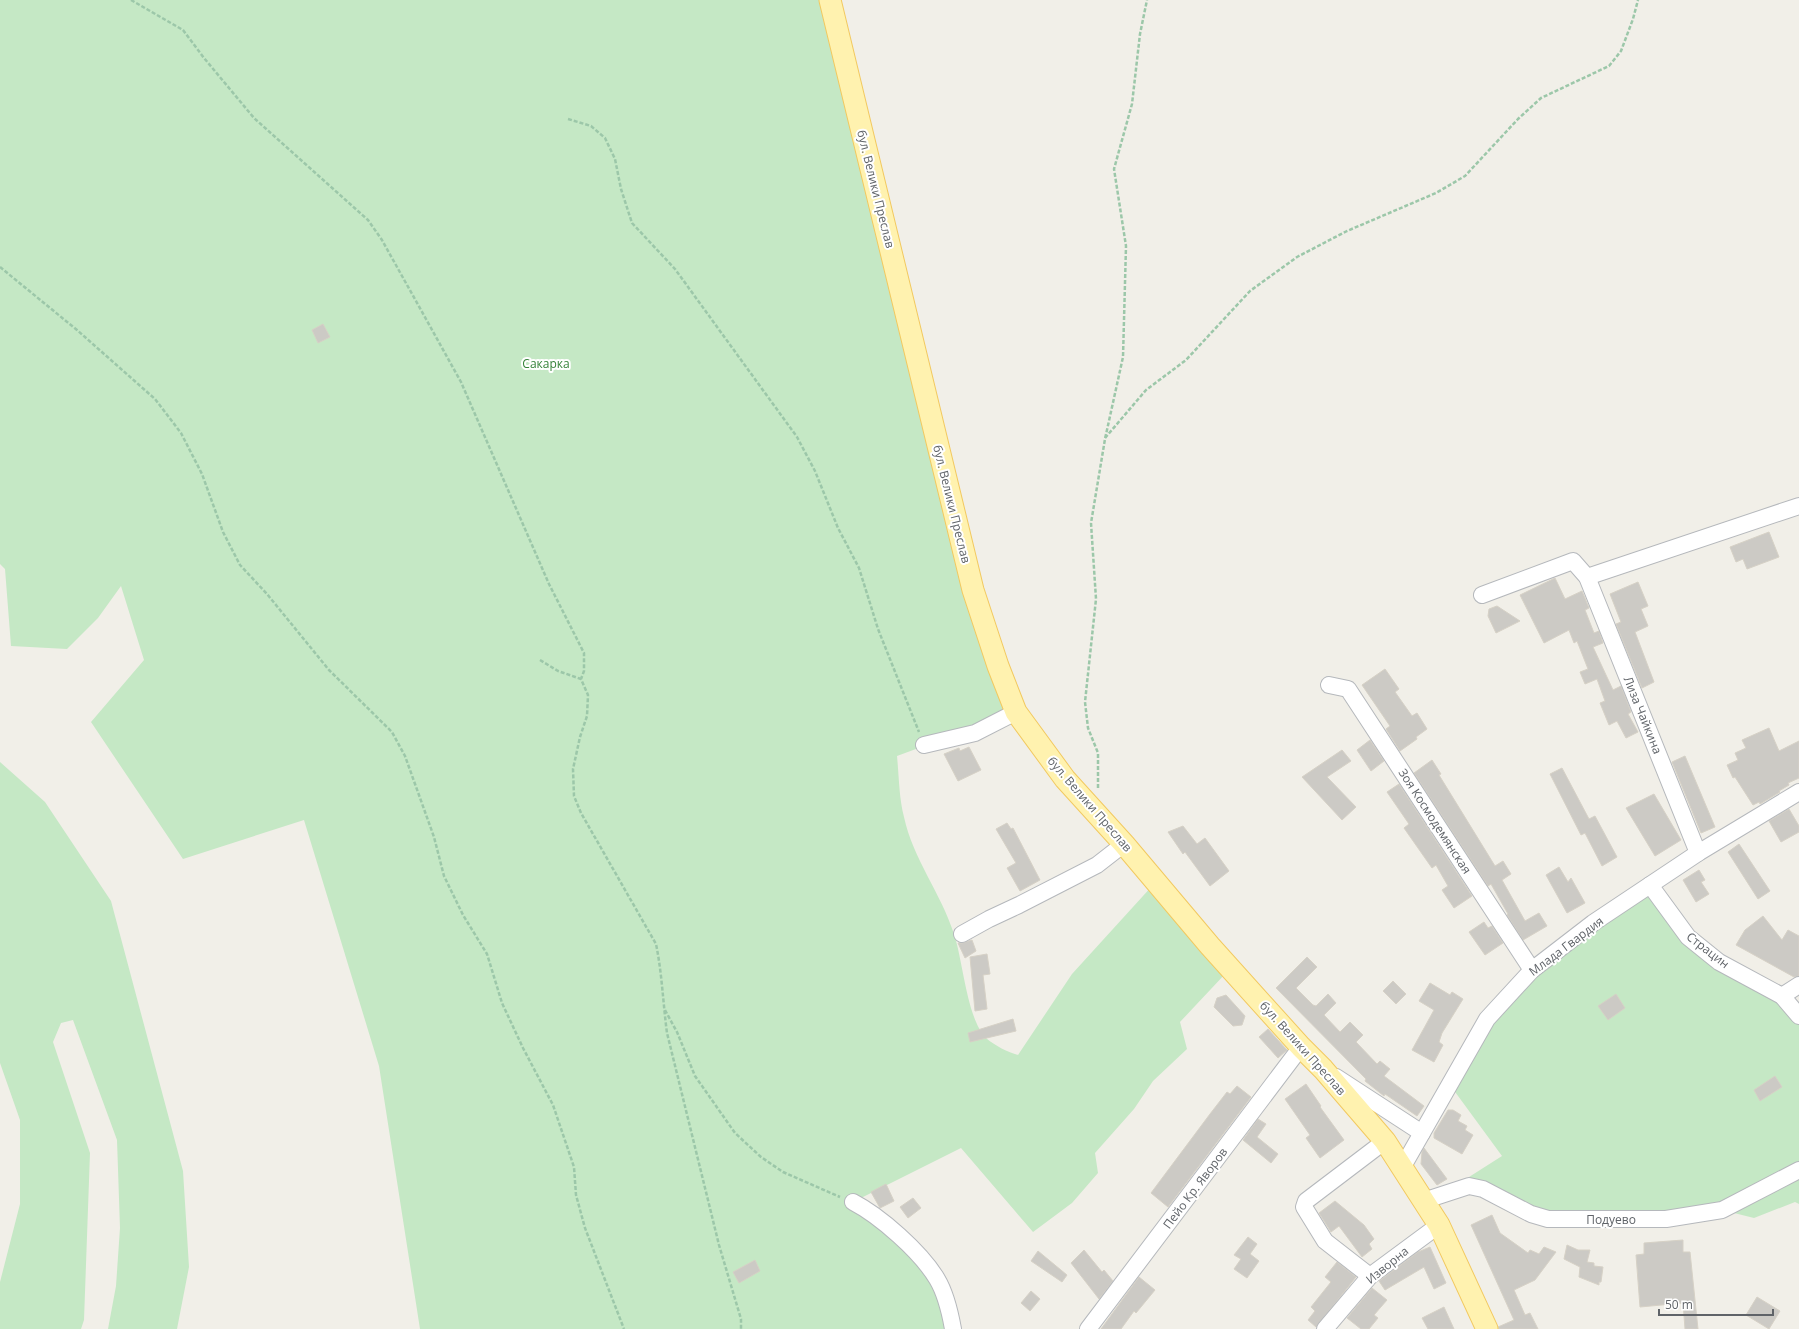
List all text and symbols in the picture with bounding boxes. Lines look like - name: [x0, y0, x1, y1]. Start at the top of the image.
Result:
- street label: бул. Велики Преслав: [853, 128, 899, 250]
- park label: Сакарка: [522, 355, 570, 372]
- street label: бул. Велики Преслав: [929, 443, 975, 565]
- street label: Лиза Чайкина: [1620, 674, 1666, 756]
- street label: бул. Велики Преслав: [1044, 753, 1136, 855]
- street label: Зоя Космодемянская: [1395, 765, 1475, 877]
- street label: Млада Гвардия: [1525, 912, 1607, 980]
- street label: Страцин: [1683, 928, 1733, 972]
- street label: бул. Велики Преслав: [1256, 997, 1350, 1099]
- street label: Пейо Кр. Яворов: [1159, 1144, 1231, 1232]
- street label: Подуево: [1586, 1211, 1636, 1228]
- street label: Изворна: [1362, 1242, 1412, 1288]
- scale bar: [1659, 1291, 1773, 1317]
- text: 50 m: [1665, 1296, 1693, 1313]

